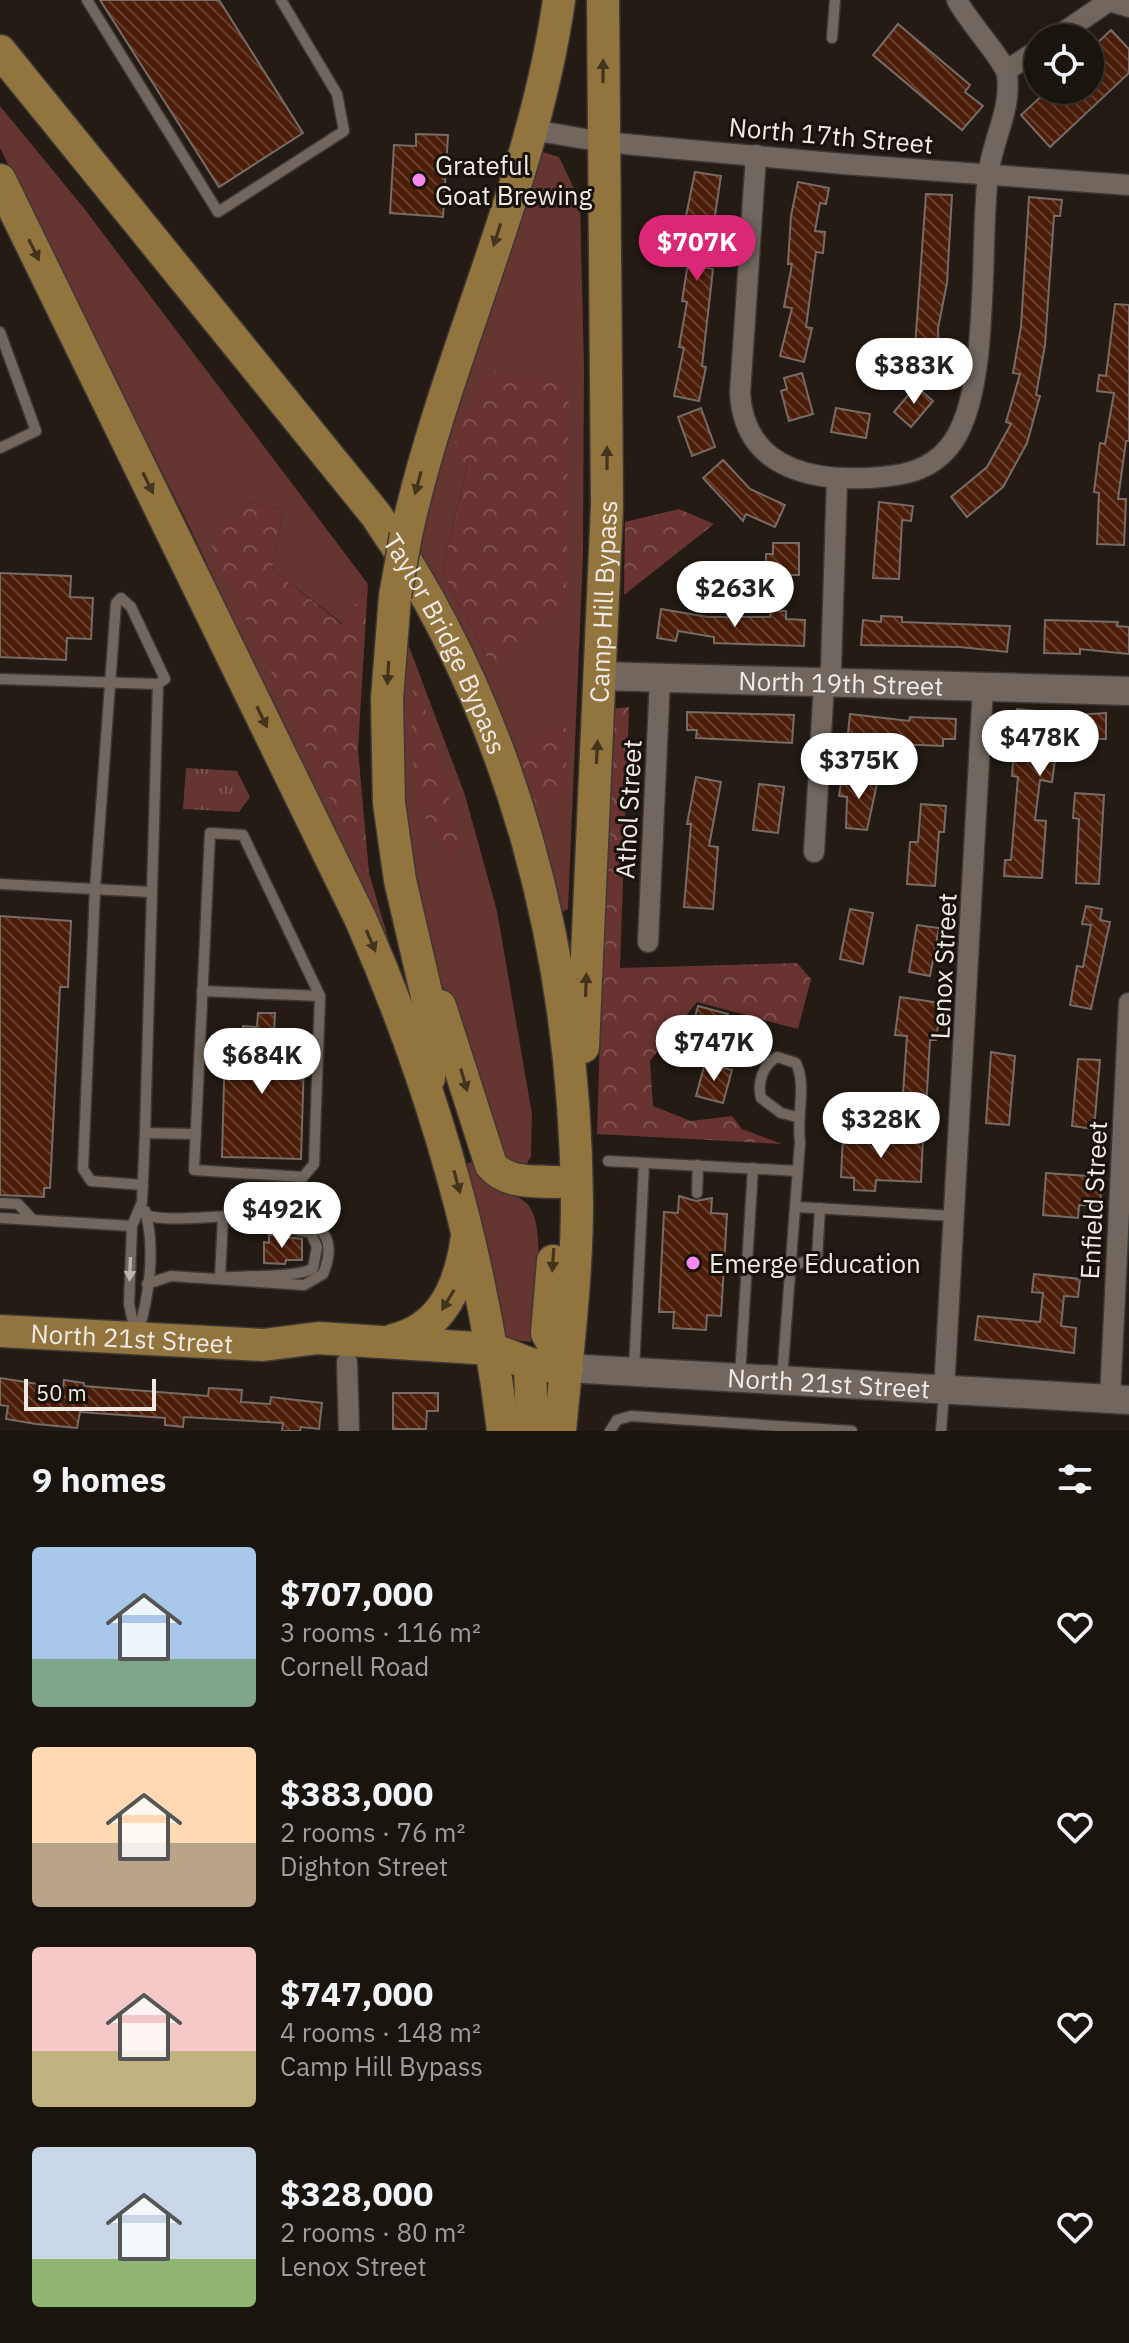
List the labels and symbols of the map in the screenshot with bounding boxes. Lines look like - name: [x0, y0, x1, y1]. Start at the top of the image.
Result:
- one-way arrow: [597, 58, 609, 83]
- street label: North 17th Street: [727, 109, 935, 161]
- place label: Grateful Goat Brewing: [435, 148, 593, 212]
- marker: Grateful Goat Brewing: [410, 171, 428, 189]
- pin: $707K: [641, 215, 753, 283]
- one-way arrow: [490, 223, 502, 247]
- one-way arrow: [27, 238, 41, 261]
- pin: $383K: [858, 338, 970, 406]
- one-way arrow: [601, 445, 613, 470]
- one-way arrow: [412, 470, 424, 495]
- one-way arrow: [141, 472, 155, 495]
- street label: Camp Hill Bypass: [581, 499, 624, 704]
- street label: Taylor Bridge Bypass: [376, 527, 515, 759]
- pin: $263K: [679, 561, 791, 629]
- one-way arrow: [381, 661, 394, 686]
- street label: North 19th Street: [738, 663, 944, 703]
- one-way arrow: [256, 706, 269, 729]
- pin: $478K: [984, 710, 1096, 778]
- pin: $375K: [803, 733, 915, 801]
- street label: Athol Street: [607, 738, 649, 880]
- one-way arrow: [591, 739, 604, 764]
- street label: Lenox Street: [922, 892, 964, 1040]
- one-way arrow: [364, 929, 377, 953]
- one-way arrow: [580, 972, 593, 997]
- pin: $747K: [658, 1015, 770, 1083]
- pin: $684K: [206, 1028, 318, 1096]
- one-way arrow: [458, 1068, 471, 1092]
- pin: $328K: [825, 1092, 937, 1160]
- street label: Enfield Street: [1072, 1120, 1114, 1280]
- one-way arrow: [451, 1170, 463, 1195]
- pin: $492K: [226, 1182, 338, 1250]
- place label: Emerge Education: [709, 1246, 921, 1280]
- one-way arrow: [546, 1248, 559, 1273]
- marker: Emerge Education: [684, 1254, 702, 1272]
- one-way arrow: [124, 1257, 137, 1282]
- one-way arrow: [441, 1289, 455, 1311]
- street label: North 21st Street: [30, 1316, 234, 1360]
- street label: North 21st Street: [726, 1360, 931, 1406]
- scale bar: [24, 1375, 156, 1411]

